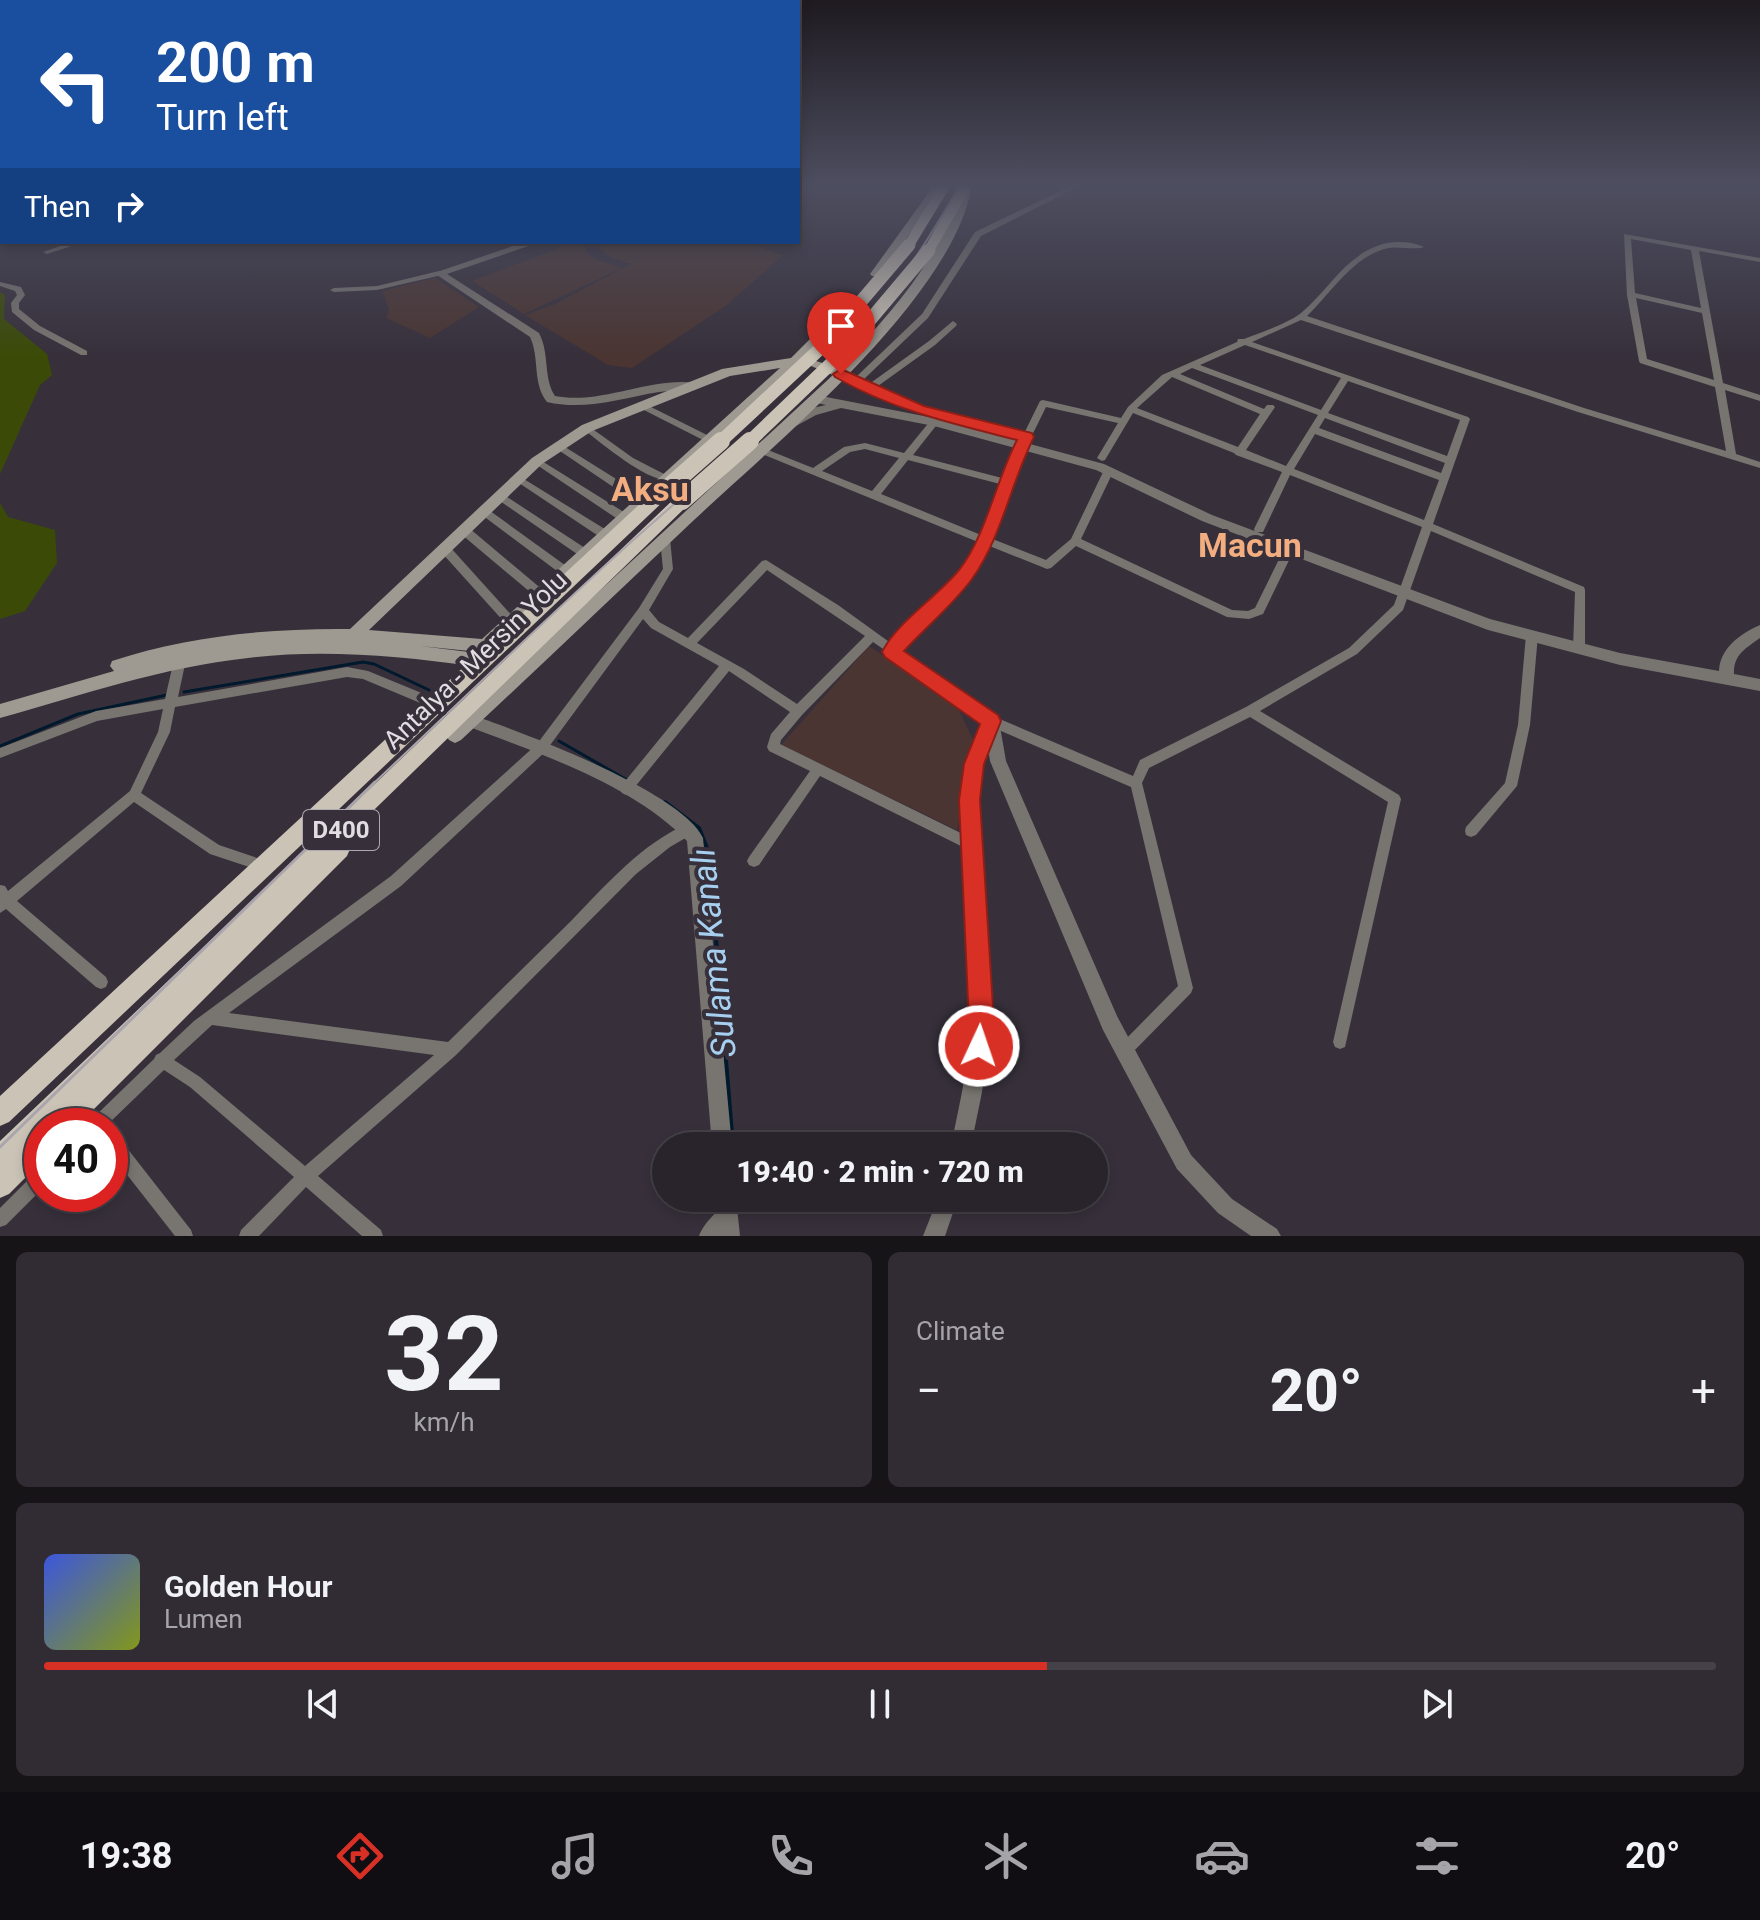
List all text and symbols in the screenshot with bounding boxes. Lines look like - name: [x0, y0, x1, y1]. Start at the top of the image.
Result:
- text: 200 m: [156, 30, 315, 96]
- icon: left: [24, 32, 128, 136]
- text: Turn left: [156, 97, 289, 139]
- icon: right: [107, 184, 151, 228]
- text: Then: [24, 189, 91, 224]
- pin: [807, 292, 875, 374]
- icon: arrive: [819, 304, 863, 348]
- district label: Aksu: [611, 469, 689, 509]
- district label: Macun: [1198, 525, 1302, 565]
- street label: Antalya - Mersin Yolu: [377, 565, 573, 755]
- road number: D400: [303, 810, 379, 850]
- water label: Sulama Kanalı: [682, 847, 744, 1059]
- position arrow: [937, 1004, 1021, 1088]
- speed limit sign: 40: [24, 1108, 128, 1212]
- text: 19:40 · 2 min · 720 m: [736, 1154, 1024, 1189]
- text: 32: [384, 1294, 504, 1415]
- text: Climate: [916, 1316, 1005, 1346]
- text: 20°: [1270, 1355, 1363, 1426]
- text: −: [916, 1365, 941, 1417]
- text: +: [1691, 1365, 1716, 1417]
- text: km/h: [413, 1407, 475, 1437]
- text: Golden Hour: [164, 1569, 333, 1604]
- text: Lumen: [164, 1604, 243, 1634]
- icon: previous: [301, 1682, 345, 1726]
- icon: pause: [858, 1682, 902, 1726]
- icon: next: [1415, 1682, 1459, 1726]
- icon: directions: [332, 1828, 388, 1884]
- icon: music: [547, 1828, 603, 1884]
- icon: phone: [763, 1828, 819, 1884]
- icon: climate: [978, 1828, 1034, 1884]
- icon: car: [1194, 1828, 1250, 1884]
- icon: filters: [1409, 1828, 1465, 1884]
- text: 19:38: [80, 1835, 173, 1877]
- text: 20°: [1625, 1835, 1680, 1877]

